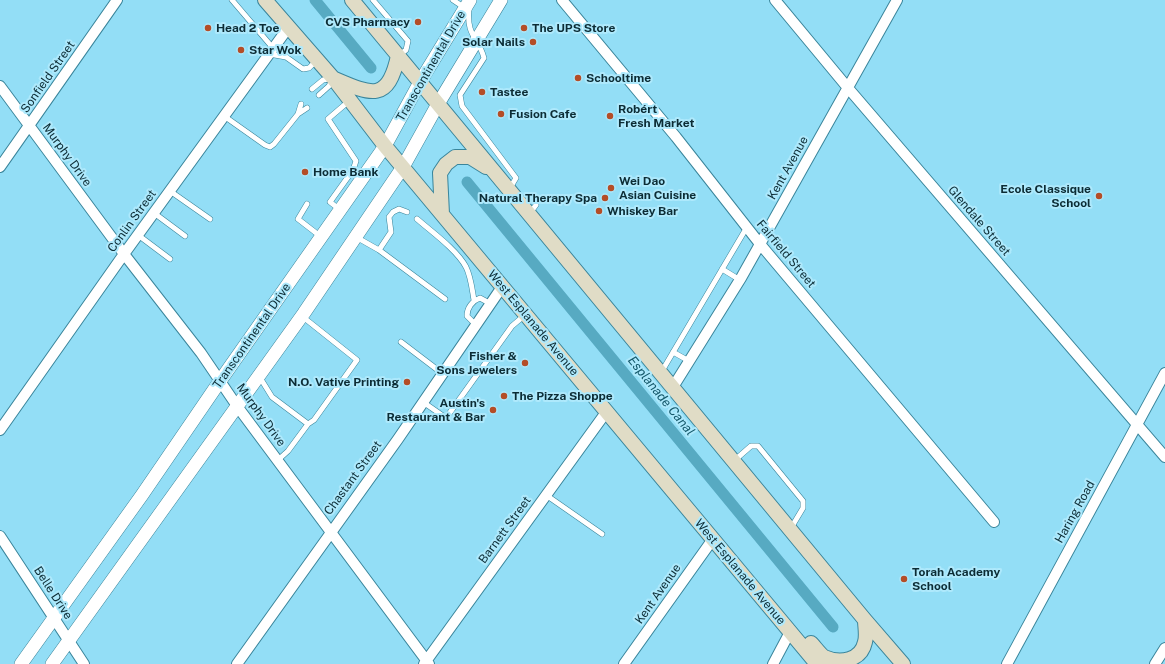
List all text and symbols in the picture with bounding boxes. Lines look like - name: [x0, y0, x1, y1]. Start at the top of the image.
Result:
- street label: Transcontinental Drive: [393, 8, 469, 124]
- place label: CVS Pharmacy: [325, 15, 410, 29]
- marker: CVS Pharmacy: [413, 17, 423, 27]
- place label: Head 2 Toe: [216, 21, 279, 35]
- place label: The UPS Store: [532, 21, 615, 35]
- marker: Head 2 Toe: [203, 23, 213, 33]
- marker: The UPS Store: [519, 23, 529, 33]
- place label: Solar Nails: [462, 35, 525, 49]
- marker: Solar Nails: [528, 37, 538, 47]
- street label: Sonfield Street: [18, 38, 78, 116]
- place label: Star Wok: [249, 43, 301, 57]
- marker: Star Wok: [236, 45, 246, 55]
- place label: Schooltime: [586, 71, 651, 85]
- marker: Schooltime: [573, 73, 583, 83]
- place label: Tastee: [490, 85, 528, 99]
- marker: Tastee: [477, 87, 487, 97]
- place label: Robért Fresh Market: [618, 102, 694, 130]
- place label: Fusion Cafe: [509, 107, 576, 121]
- marker: Fusion Cafe: [496, 109, 506, 119]
- marker: Robért Fresh Market: [605, 111, 615, 121]
- street label: Murphy Drive: [39, 121, 95, 189]
- street label: Kent Avenue: [765, 134, 811, 202]
- place label: Home Bank: [313, 165, 378, 179]
- marker: Home Bank: [300, 167, 310, 177]
- place label: Wei Dao Asian Cuisine: [619, 174, 696, 202]
- place label: Ecole Classique School: [1000, 182, 1091, 210]
- marker: Wei Dao Asian Cuisine: [606, 183, 616, 193]
- street label: Glendale Street: [945, 183, 1013, 259]
- street label: Conlin Street: [105, 187, 159, 255]
- place label: Natural Therapy Spa: [479, 191, 597, 205]
- marker: Ecole Classique School: [1094, 191, 1104, 201]
- marker: Natural Therapy Spa: [600, 193, 610, 203]
- place label: Whiskey Bar: [607, 204, 678, 218]
- marker: Whiskey Bar: [594, 206, 604, 216]
- street label: Fairfield Street: [753, 217, 819, 291]
- street label: West Esplanade Avenue: [485, 267, 581, 379]
- street label: Transcontinental Drive: [210, 281, 294, 391]
- place label: Fisher & Sons Jewelers: [436, 349, 517, 377]
- water label: Esplanade Canal: [624, 353, 698, 439]
- marker: Fisher & Sons Jewelers: [520, 358, 530, 368]
- place label: N.O. Vative Printing: [288, 375, 399, 389]
- marker: N.O. Vative Printing: [402, 377, 412, 387]
- street label: Murphy Drive: [233, 381, 289, 449]
- place label: The Pizza Shoppe: [512, 389, 613, 403]
- marker: The Pizza Shoppe: [499, 391, 509, 401]
- place label: Austin's Restaurant & Bar: [386, 396, 485, 424]
- marker: Austin's Restaurant & Bar: [488, 405, 498, 415]
- street label: Chastant Street: [321, 438, 385, 518]
- street label: Haring Road: [1052, 478, 1098, 546]
- street label: Barnett Street: [476, 494, 534, 566]
- street label: West Esplanade Avenue: [692, 516, 788, 628]
- street label: Kent Avenue: [632, 561, 684, 627]
- street label: Belle Drive: [31, 564, 75, 622]
- place label: Torah Academy School: [912, 565, 1000, 593]
- marker: Torah Academy School: [899, 574, 909, 584]

